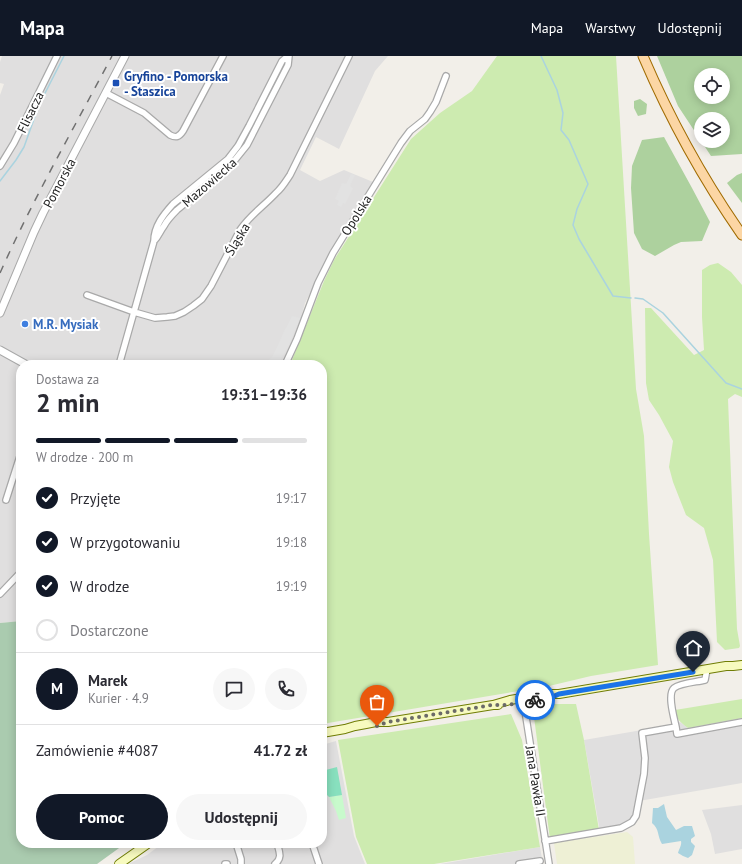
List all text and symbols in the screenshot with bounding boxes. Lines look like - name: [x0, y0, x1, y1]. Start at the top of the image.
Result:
- text: Mapa: [20, 16, 64, 40]
- text: Mapa: [531, 19, 563, 37]
- text: Warstwy: [585, 19, 636, 37]
- text: Udostępnij: [658, 19, 722, 37]
- place label: Gryfino - Pomorska - Staszica: [124, 68, 228, 100]
- map controls: [694, 68, 730, 148]
- button: locate: [694, 68, 730, 104]
- marker: Gryfino - Pomorska - Staszica: [111, 78, 121, 88]
- street label: Flisacza: [13, 89, 48, 136]
- button: layers: [694, 112, 730, 148]
- street label: Mazowiecka: [178, 154, 240, 211]
- street label: Pomorska: [39, 155, 80, 211]
- street label: Opolska: [337, 192, 376, 239]
- street label: Śląska: [221, 220, 254, 259]
- place label: M.R. Mysiak: [33, 316, 99, 333]
- marker: M.R. Mysiak: [20, 319, 30, 329]
- text: Dostawa za: [36, 371, 99, 388]
- text: 19:31–19:36: [221, 385, 307, 404]
- text: 2 min: [36, 386, 99, 419]
- text: W drodze · 200 m: [36, 449, 133, 466]
- icon: check: [36, 487, 58, 509]
- text: Przyjęte: [70, 489, 121, 508]
- text: 19:17: [276, 490, 307, 507]
- icon: check: [36, 531, 58, 553]
- text: W przygotowaniu: [70, 533, 180, 552]
- text: 19:18: [276, 534, 307, 551]
- icon: check: [36, 575, 58, 597]
- text: W drodze: [70, 577, 129, 596]
- text: 19:19: [276, 578, 307, 595]
- text: Dostarczone: [70, 621, 149, 640]
- pin: [676, 631, 710, 672]
- icon: home: [682, 637, 704, 659]
- button: chat: [213, 668, 255, 710]
- button: phone: [265, 668, 307, 710]
- text: Marek: [88, 671, 128, 690]
- text: M: [51, 679, 63, 698]
- courier: [515, 680, 555, 720]
- pin: [360, 685, 394, 726]
- icon: bike: [524, 689, 546, 711]
- text: Kurier · 4.9: [88, 690, 149, 707]
- icon: bag: [366, 691, 388, 713]
- text: Zamówienie #4087: [36, 741, 159, 760]
- text: 41.72 zł: [254, 741, 307, 760]
- street label: Jana Pawła II: [521, 744, 549, 818]
- button: Pomoc: [36, 794, 168, 840]
- button: Udostępnij: [176, 794, 307, 840]

